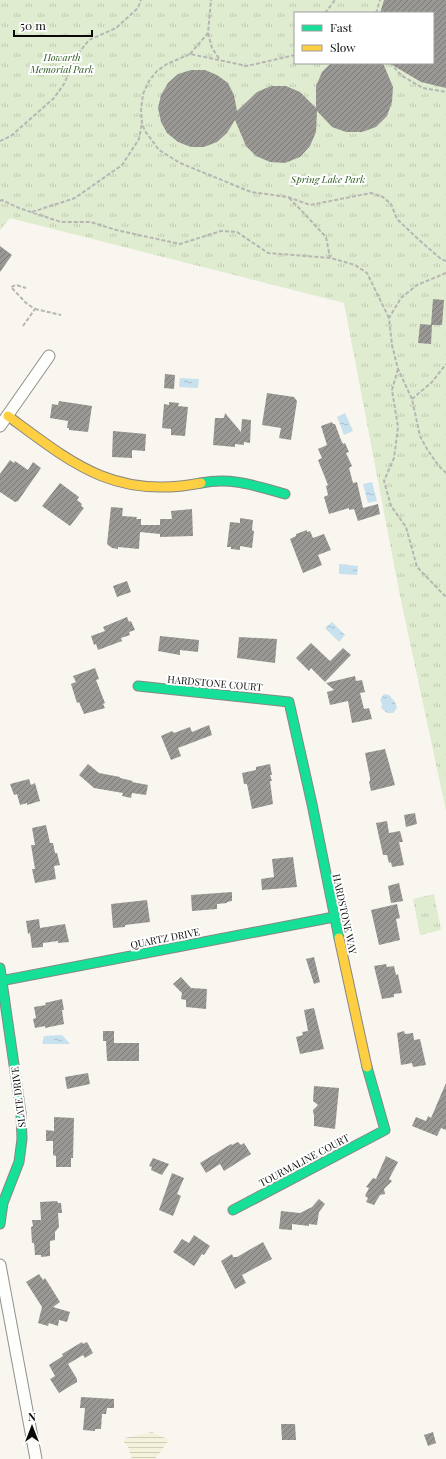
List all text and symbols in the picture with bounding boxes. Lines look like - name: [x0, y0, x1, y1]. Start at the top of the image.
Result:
- scale bar: [14, 12, 92, 38]
- legend: [294, 12, 434, 64]
- text: 50 m: [20, 17, 46, 33]
- text: Fast: [330, 19, 353, 35]
- text: Slow: [330, 39, 356, 55]
- park label: Howarth Memorial Park: [29, 50, 94, 76]
- park label: Spring Lake Park: [290, 172, 365, 186]
- street label: HARDSTONE COURT: [167, 672, 263, 694]
- street label: HARDSTONE WAY: [330, 873, 360, 956]
- street label: QUARTZ DRIVE: [129, 924, 201, 952]
- street label: SLATE DRIVE: [7, 1066, 29, 1128]
- street label: TOURMALINE COURT: [256, 1130, 352, 1190]
- north arrow: [12, 1407, 52, 1447]
- text: N: [28, 1409, 36, 1424]

